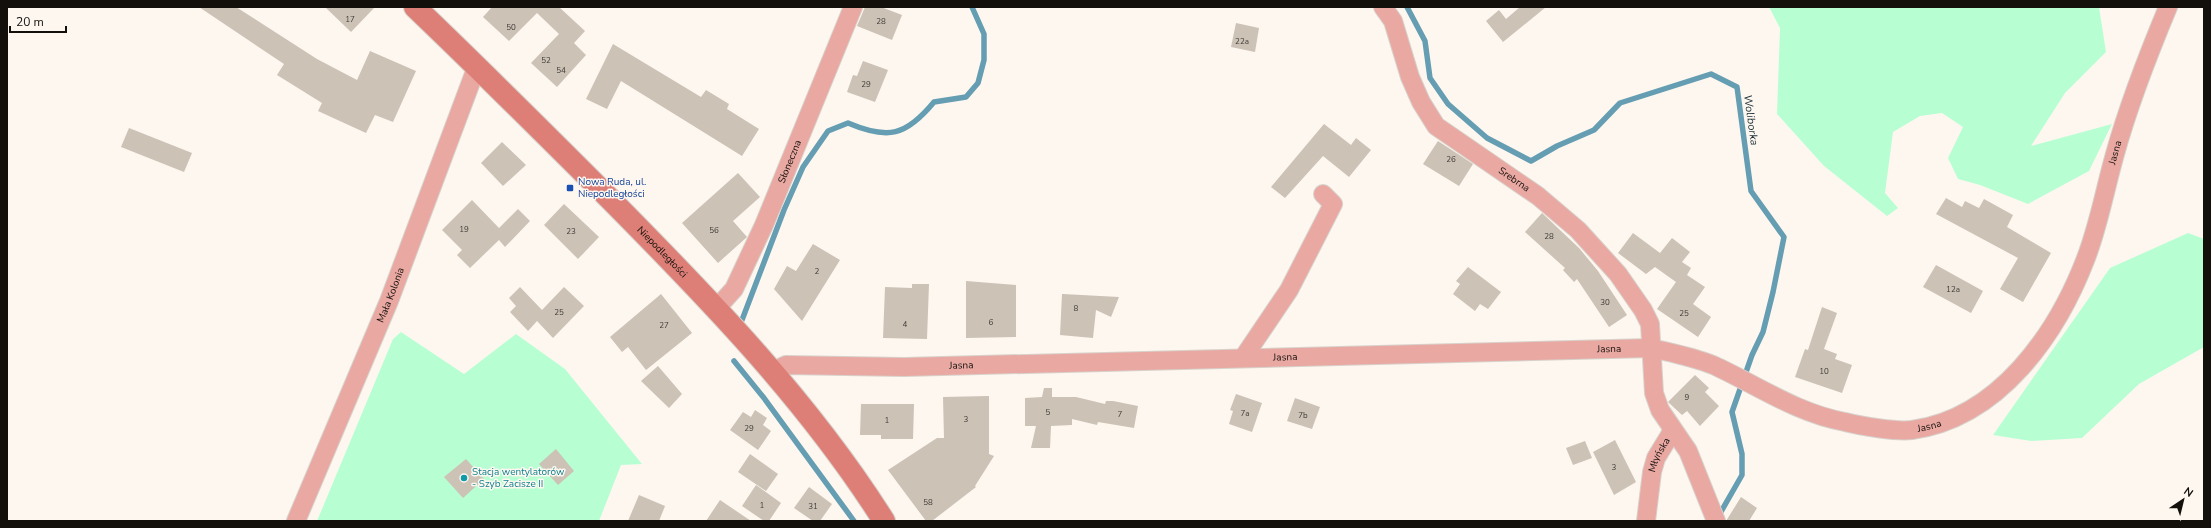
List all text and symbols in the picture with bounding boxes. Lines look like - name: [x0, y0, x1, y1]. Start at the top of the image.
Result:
- scale bar: [10, 8, 66, 34]
- text: 20 m: [16, 14, 44, 30]
- house number: 17: [345, 14, 355, 25]
- house number: 28: [876, 16, 886, 27]
- house number: 50: [506, 22, 516, 33]
- house number: 22a: [1235, 36, 1249, 47]
- house number: 52: [541, 55, 551, 66]
- house number: 54: [556, 65, 566, 76]
- house number: 29: [861, 79, 871, 90]
- water label: Woliborka: [1740, 94, 1762, 147]
- street label: Słoneczna: [775, 138, 805, 186]
- street label: Jasna: [2105, 139, 2125, 167]
- house number: 26: [1446, 154, 1456, 165]
- street label: Srebrna: [1495, 164, 1533, 195]
- place label: Nowa Ruda, ul. Niepodległości: [578, 175, 646, 201]
- marker: Nowa Ruda, ul. Niepodległości: [565, 183, 575, 193]
- street label: Niepodległości: [634, 223, 690, 281]
- house number: 19: [459, 224, 469, 235]
- house number: 56: [709, 225, 719, 236]
- house number: 23: [566, 226, 576, 237]
- house number: 28: [1544, 231, 1554, 242]
- street label: Mała Kolonia: [374, 266, 408, 325]
- house number: 2: [815, 266, 820, 277]
- house number: 12a: [1946, 284, 1960, 295]
- house number: 30: [1600, 297, 1610, 308]
- house number: 8: [1074, 303, 1079, 314]
- house number: 25: [554, 307, 564, 318]
- house number: 25: [1679, 308, 1689, 319]
- house number: 6: [989, 317, 994, 328]
- house number: 4: [903, 319, 908, 330]
- house number: 27: [659, 320, 669, 331]
- street label: Jasna: [1596, 342, 1621, 356]
- street label: Jasna: [1272, 350, 1298, 365]
- street label: Jasna: [948, 358, 974, 373]
- house number: 10: [1819, 366, 1829, 377]
- house number: 9: [1685, 392, 1690, 403]
- house number: 5: [1046, 407, 1051, 418]
- house number: 7a: [1240, 408, 1250, 419]
- house number: 7: [1118, 409, 1123, 420]
- house number: 7b: [1298, 410, 1308, 421]
- house number: 3: [964, 414, 969, 425]
- house number: 1: [885, 415, 890, 426]
- street label: Jasna: [1915, 416, 1943, 436]
- house number: 29: [744, 423, 754, 434]
- street label: Młyńska: [1645, 435, 1674, 474]
- house number: 3: [1612, 462, 1617, 473]
- place label: Stacja wentylatorów - Szyb Zacisze II: [472, 465, 565, 491]
- marker: Stacja wentylatorów - Szyb Zacisze II: [459, 473, 469, 483]
- north arrow: [2163, 480, 2203, 520]
- text: N: [2181, 484, 2196, 501]
- house number: 58: [923, 497, 933, 508]
- house number: 1: [760, 500, 765, 511]
- house number: 31: [808, 501, 818, 512]

